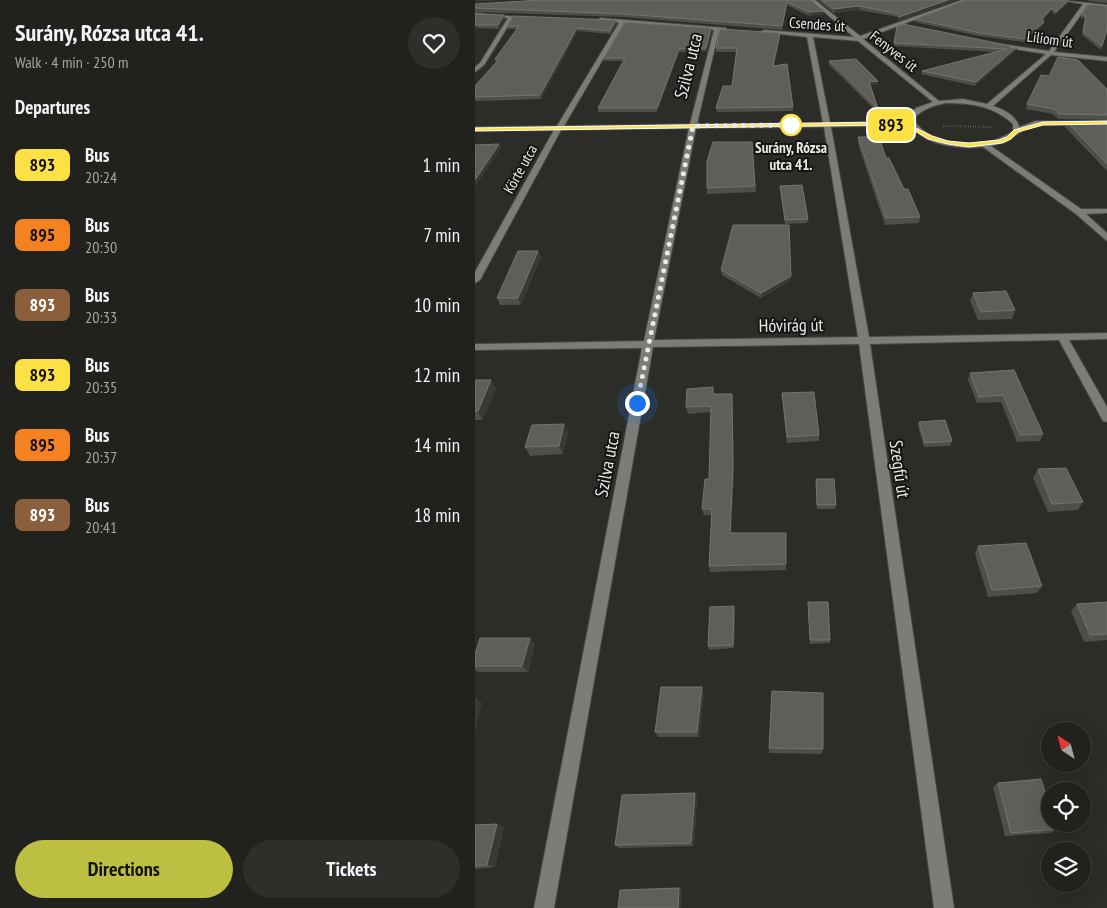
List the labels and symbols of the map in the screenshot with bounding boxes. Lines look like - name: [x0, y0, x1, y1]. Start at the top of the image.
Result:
- street label: Csendes út: [788, 13, 846, 35]
- street label: Fenyves út: [866, 26, 922, 76]
- street label: Liliom út: [1026, 26, 1074, 52]
- street label: Szilva utca: [669, 31, 707, 101]
- line badge: 893: [862, 109, 920, 141]
- marker: Surány, Rózsa utca 41.: [780, 114, 802, 136]
- place label: Surány, Rózsa utca 41.: [755, 138, 827, 174]
- street label: Körte utca: [499, 141, 541, 197]
- street label: Hóvirág út: [758, 313, 824, 337]
- your location: [625, 391, 650, 416]
- street label: Szilva utca: [589, 429, 625, 499]
- street label: Szegfű út: [885, 439, 915, 499]
- north arrow: [1041, 722, 1091, 772]

